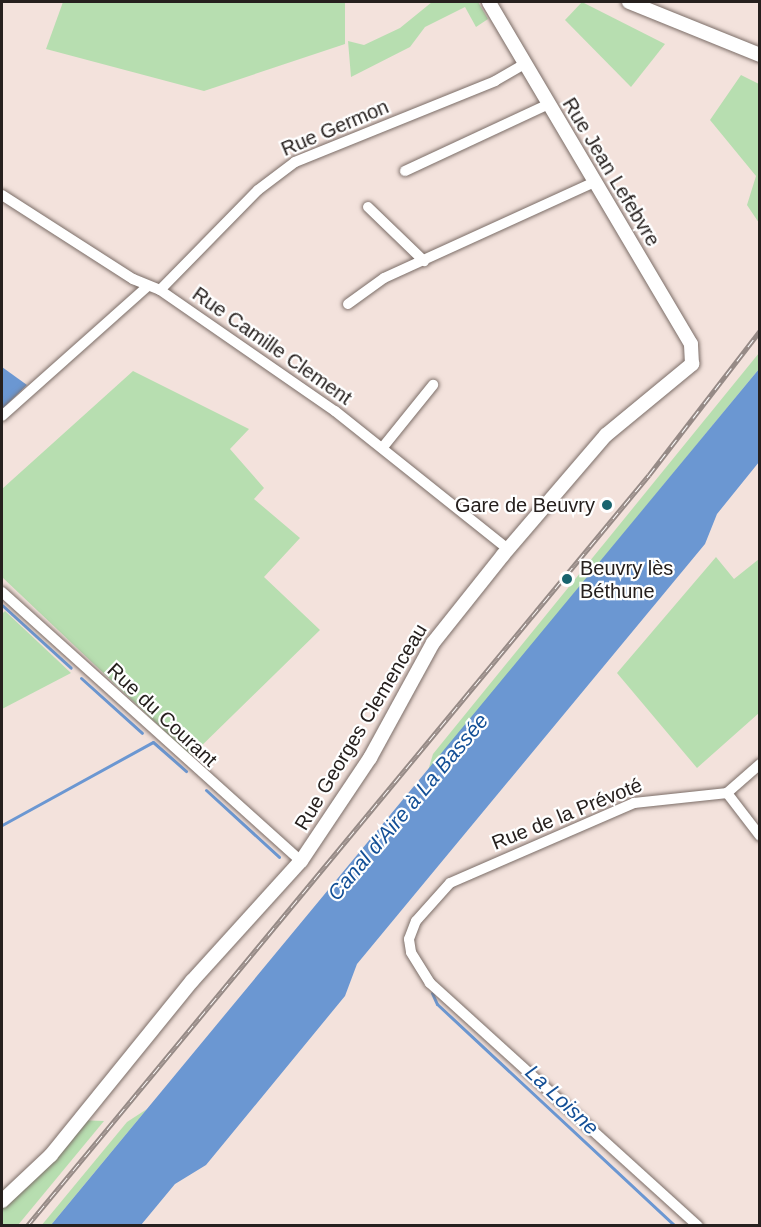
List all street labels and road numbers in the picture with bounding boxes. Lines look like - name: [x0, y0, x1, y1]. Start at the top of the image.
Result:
- street label: Rue Jean Lefebvre: [557, 93, 665, 251]
- street label: Rue Germon: [278, 95, 392, 161]
- street label: Rue Camille Clement: [188, 282, 356, 410]
- street label: Rue Georges Clemenceau: [290, 619, 432, 835]
- street label: Rue du Courant: [102, 658, 222, 772]
- street label: Rue de la Prévoté: [488, 773, 646, 855]

